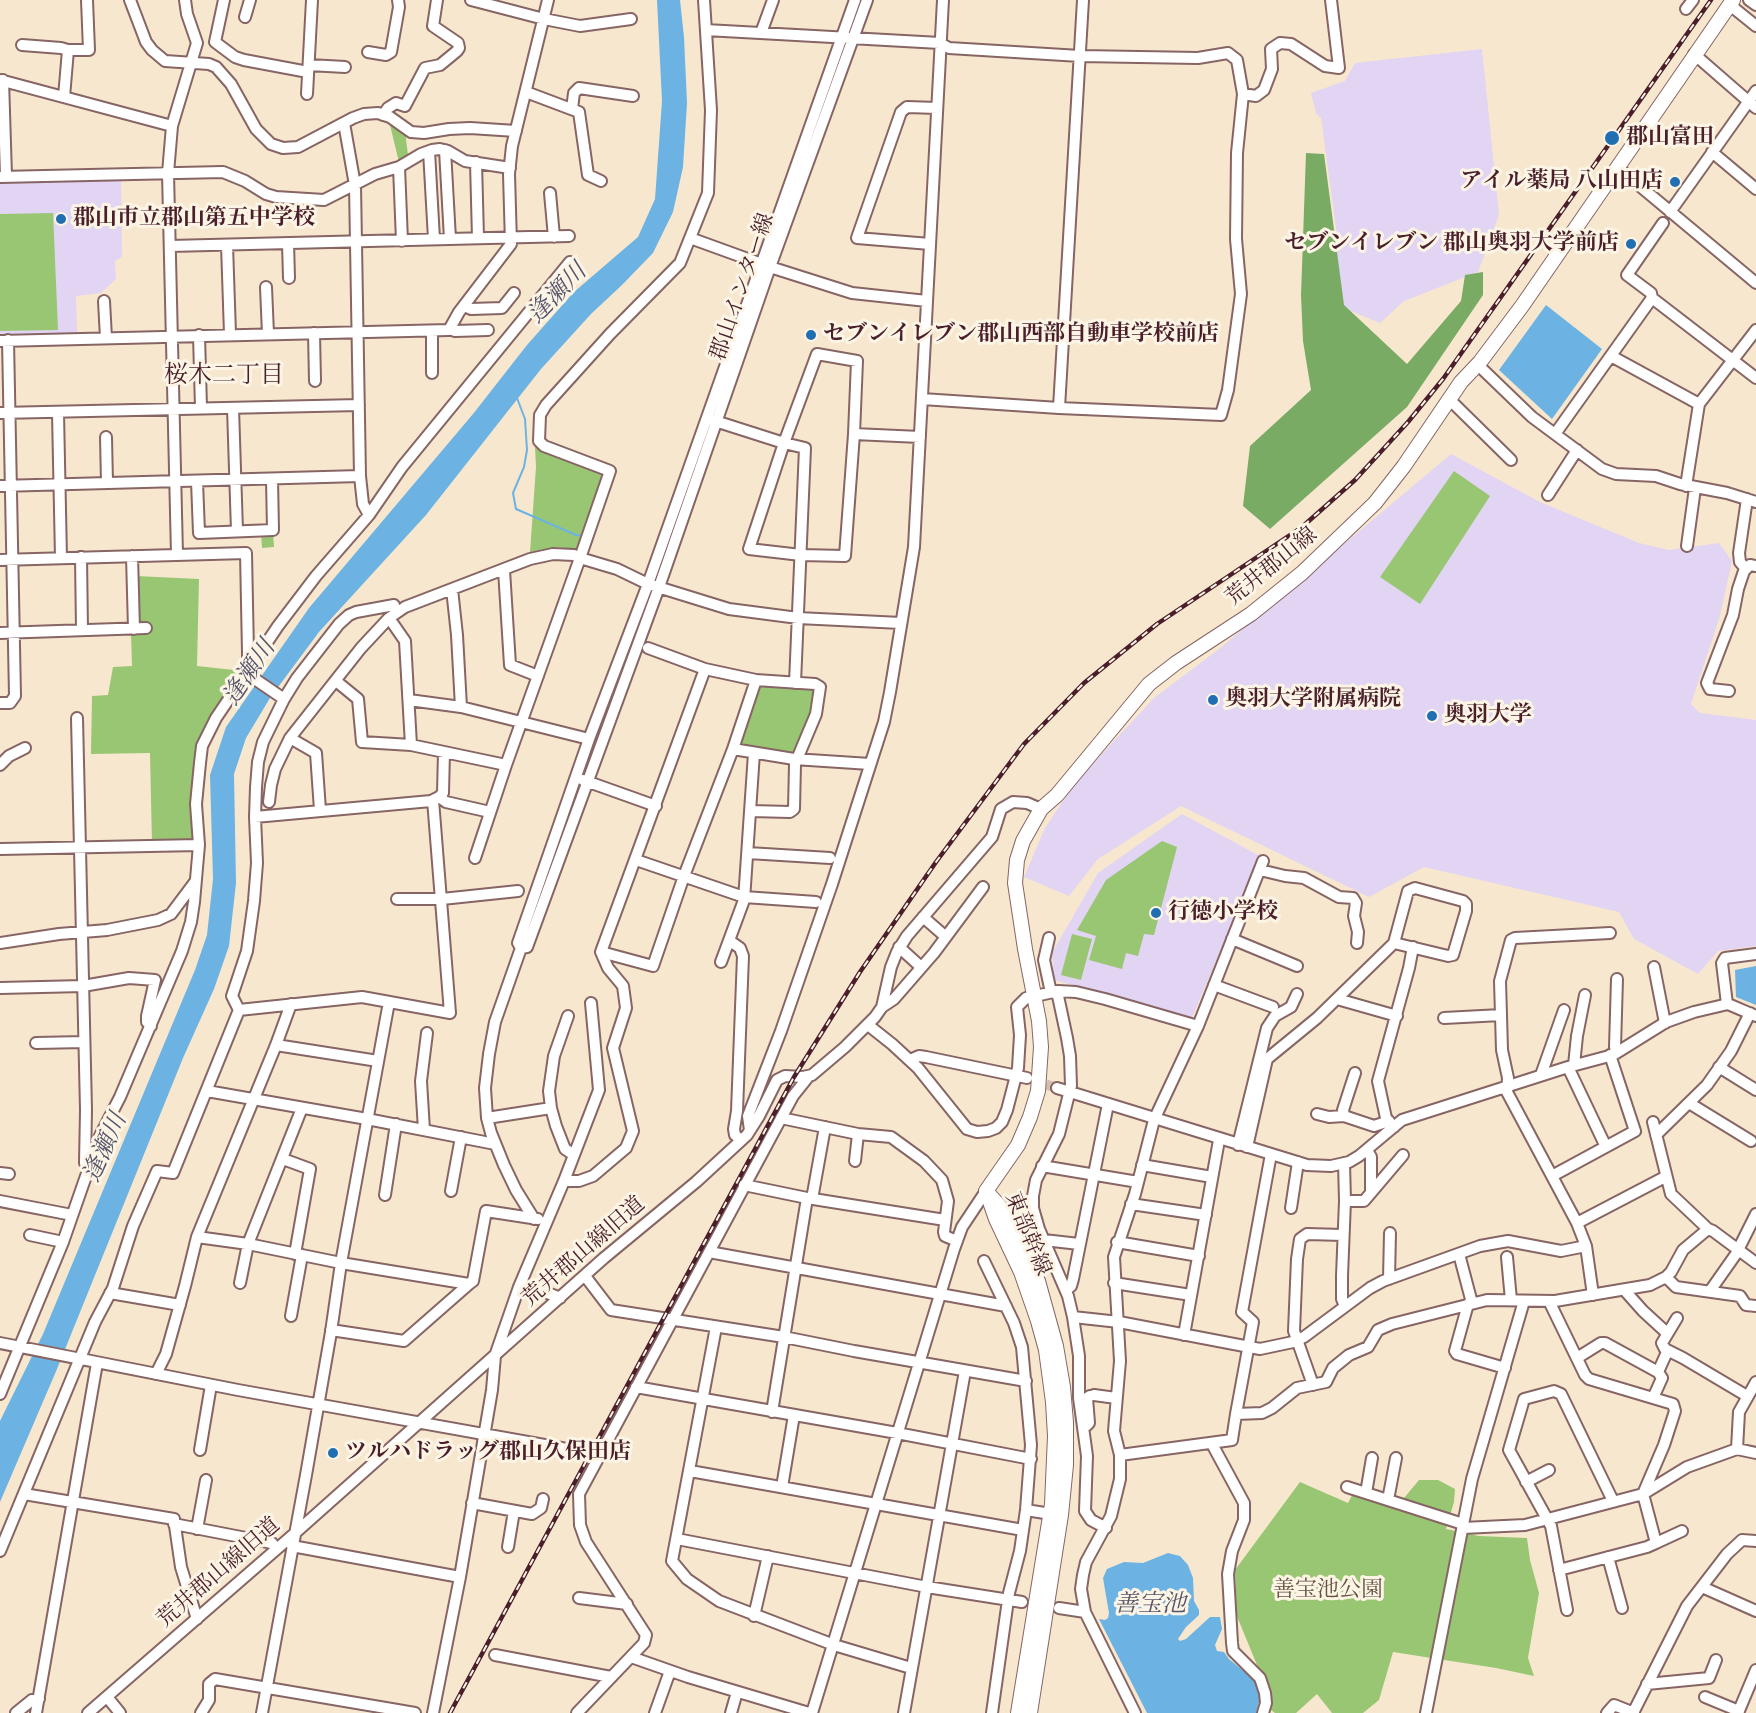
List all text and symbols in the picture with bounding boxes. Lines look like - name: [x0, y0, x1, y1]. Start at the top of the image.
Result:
- place label: 郡山富田: [1626, 125, 1714, 151]
- marker: 郡山富田: [1603, 129, 1621, 147]
- place label: アイル薬局 八山田店: [1460, 169, 1663, 195]
- marker: アイル薬局 八山田店: [1668, 175, 1682, 189]
- place label: 郡山市立郡山第五中学校: [73, 206, 315, 232]
- street label: 郡山インター線: [705, 210, 781, 364]
- marker: 郡山市立郡山第五中学校: [54, 212, 68, 226]
- place label: セブンイレブン 郡山奥羽大学前店: [1284, 231, 1619, 257]
- marker: セブンイレブン 郡山奥羽大学前店: [1624, 237, 1638, 251]
- water label: 逢瀬川: [523, 258, 593, 330]
- place label: セブンイレブン郡山西部自動車学校前店: [823, 322, 1219, 348]
- marker: セブンイレブン郡山西部自動車学校前店: [804, 328, 818, 342]
- district label: 桜木二丁目: [164, 362, 284, 390]
- street label: 荒井郡山線: [1221, 522, 1323, 612]
- water label: 逢瀬川: [218, 635, 282, 711]
- place label: 奥羽大学附属病院: [1225, 687, 1401, 713]
- marker: 奥羽大学附属病院: [1206, 693, 1220, 707]
- place label: 奥羽大学: [1444, 703, 1532, 729]
- marker: 奥羽大学: [1425, 709, 1439, 723]
- place label: 行徳小学校: [1168, 900, 1278, 926]
- marker: 行徳小学校: [1149, 906, 1163, 920]
- water label: 逢瀬川: [78, 1109, 134, 1187]
- street label: 東部幹線: [998, 1188, 1056, 1280]
- street label: 荒井郡山線旧道: [517, 1192, 651, 1312]
- place label: ツルハドラッグ郡山久保田店: [345, 1440, 631, 1466]
- marker: ツルハドラッグ郡山久保田店: [326, 1446, 340, 1460]
- street label: 荒井郡山線旧道: [152, 1513, 286, 1633]
- park label: 善宝池公園: [1273, 1578, 1383, 1604]
- water label: 善宝池: [1114, 1591, 1186, 1619]

